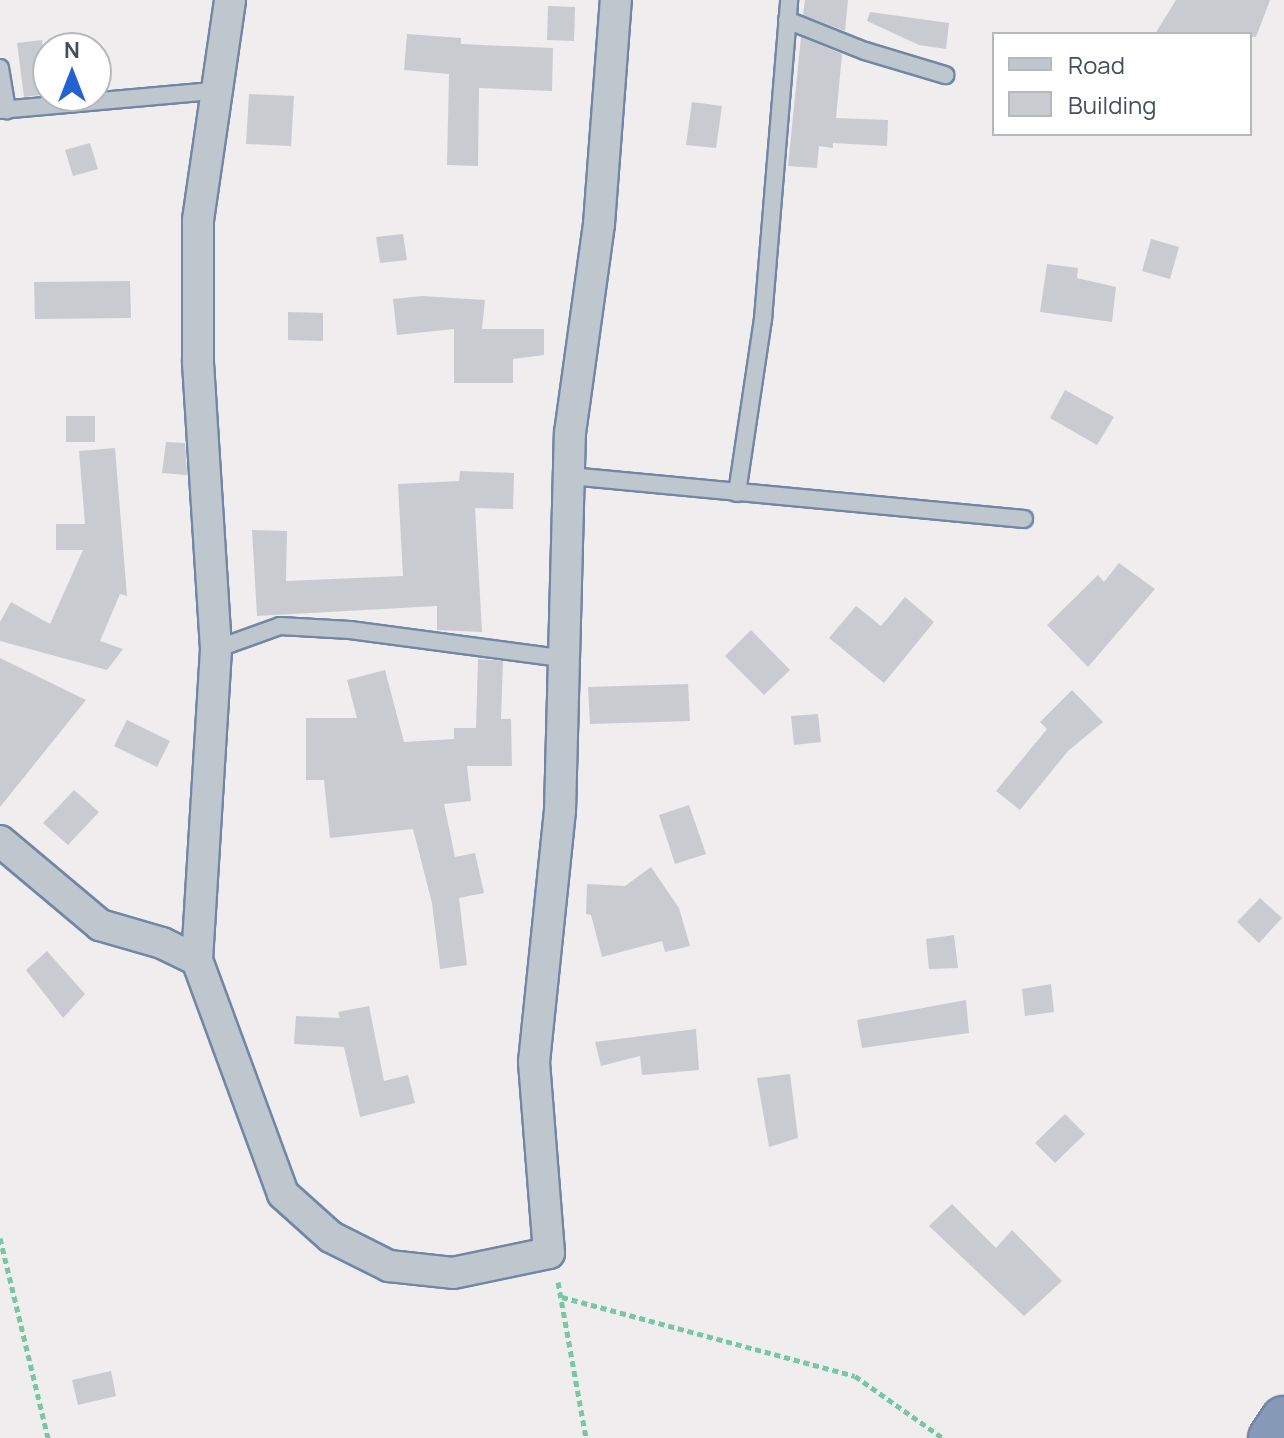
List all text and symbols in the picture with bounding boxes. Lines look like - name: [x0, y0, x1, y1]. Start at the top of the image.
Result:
- north arrow: [32, 32, 112, 112]
- legend: [992, 32, 1252, 136]
- text: N: [64, 35, 80, 65]
- text: Road: [1068, 48, 1125, 81]
- text: Building: [1068, 88, 1156, 121]

